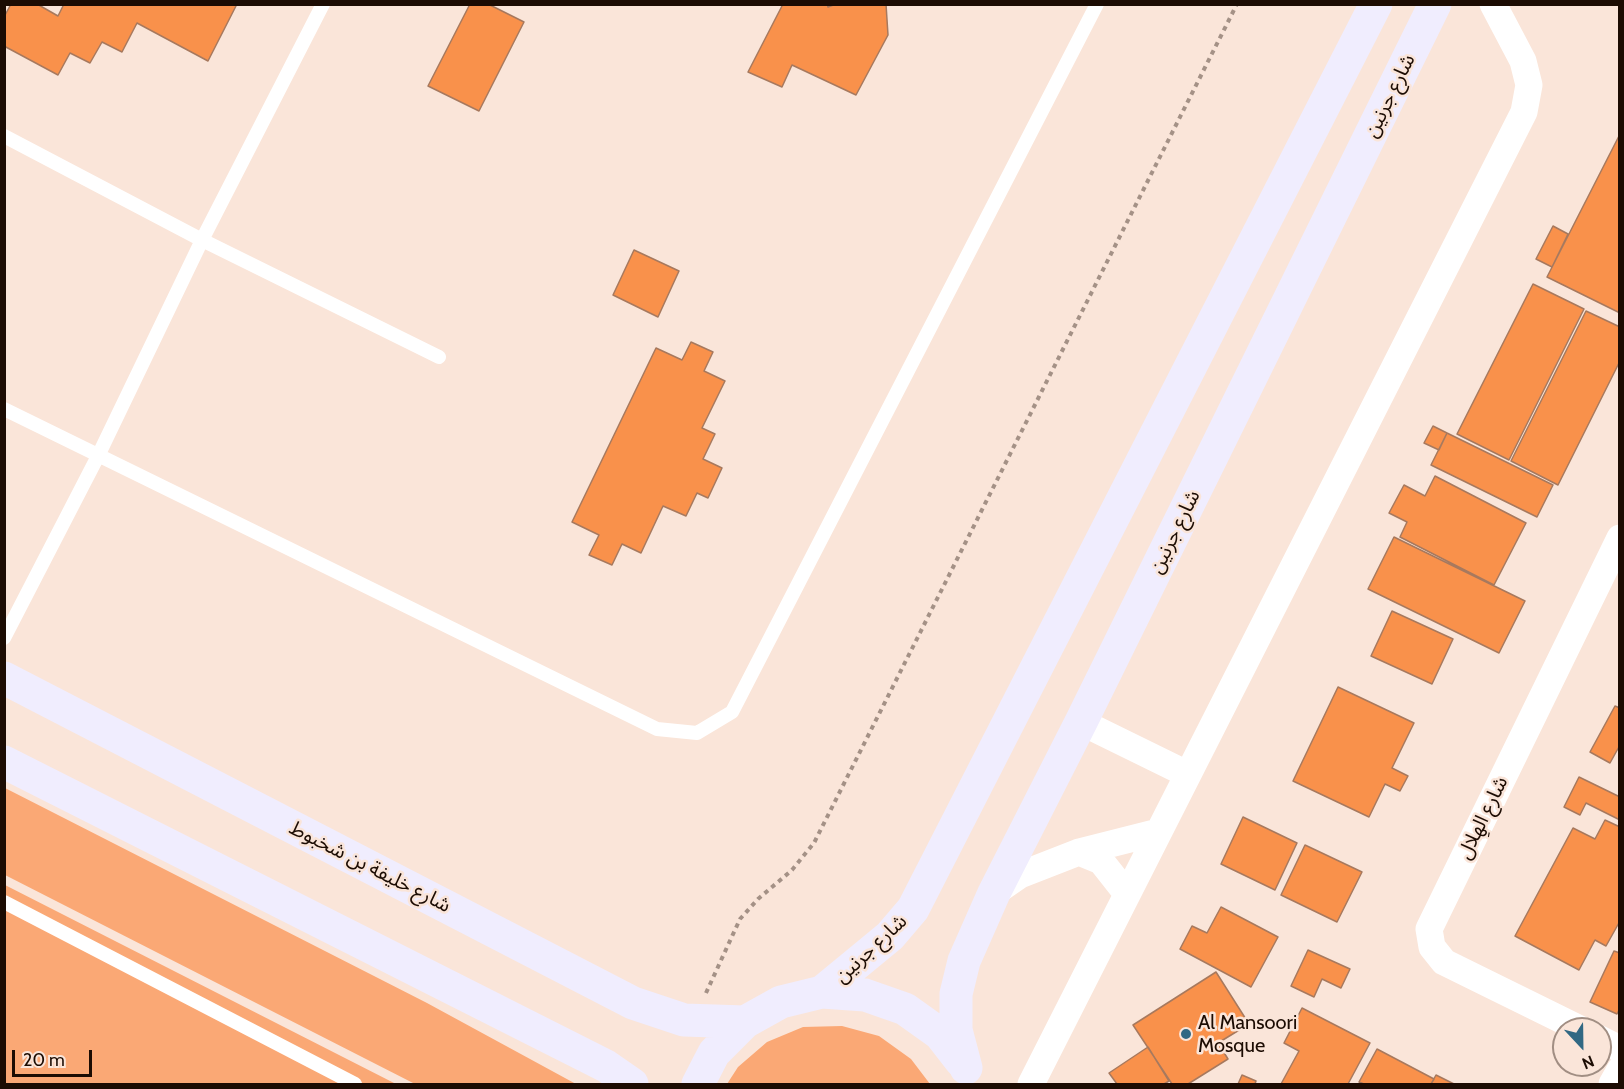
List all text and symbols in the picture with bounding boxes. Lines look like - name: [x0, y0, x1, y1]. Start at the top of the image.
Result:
- street label: شارع جرنين: [1359, 50, 1421, 142]
- street label: شارع جرنين: [1144, 486, 1206, 578]
- street label: شارع الهِلال: [1453, 773, 1513, 863]
- street label: شارع خليفة بن شخبوط: [285, 816, 455, 918]
- street label: شارع جرنين: [830, 910, 912, 988]
- place label: Al Mansoori Mosque: [1198, 1011, 1297, 1058]
- north arrow: [1552, 1017, 1612, 1077]
- marker: Al Mansoori Mosque: [1179, 1027, 1193, 1041]
- scale bar: [15, 1038, 94, 1076]
- text: 20 m: [23, 1049, 65, 1071]
- text: N: [1579, 1051, 1597, 1073]

